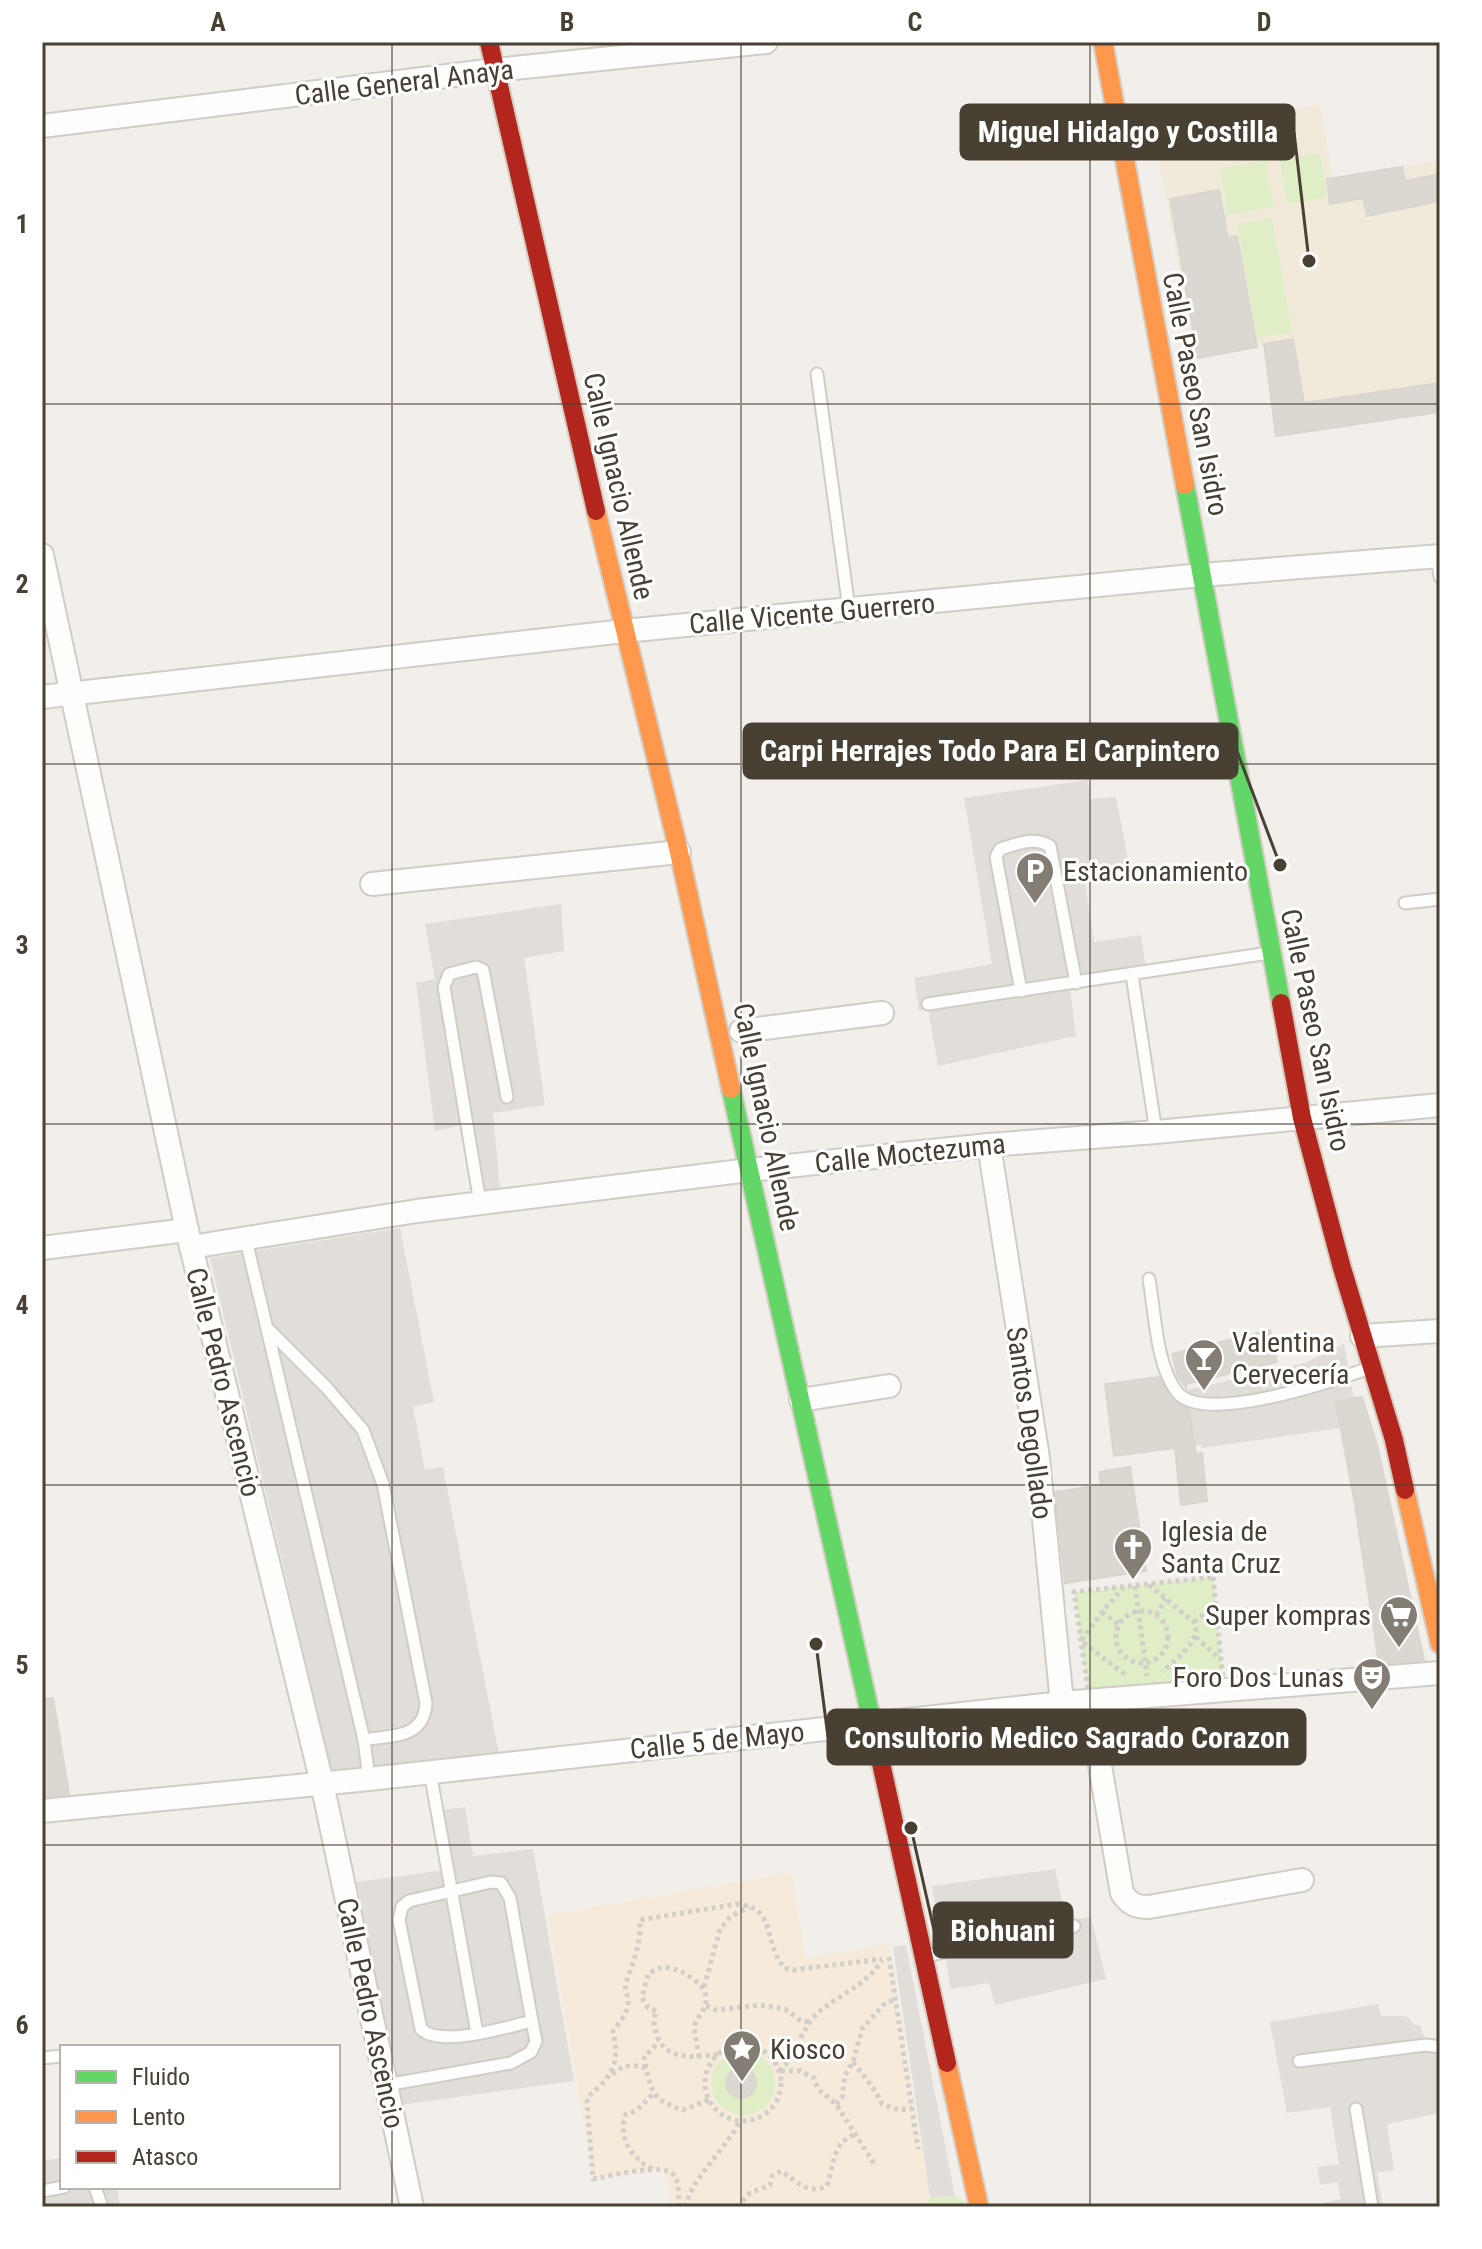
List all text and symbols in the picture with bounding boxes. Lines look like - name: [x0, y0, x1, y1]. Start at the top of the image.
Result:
- text: A: [210, 7, 226, 37]
- text: B: [560, 7, 574, 37]
- text: C: [908, 7, 923, 37]
- text: D: [1257, 7, 1271, 37]
- street label: Calle General Anaya: [293, 53, 515, 112]
- callout: Miguel Hidalgo y Costilla: [961, 105, 1294, 159]
- text: Miguel Hidalgo y Costilla: [978, 114, 1278, 149]
- text: 1: [15, 209, 29, 239]
- street label: Calle Paseo San Isidro: [1156, 270, 1235, 519]
- street label: Calle Ignacio Allende: [576, 369, 661, 603]
- text: 2: [15, 569, 29, 599]
- street label: Calle Vicente Guerrero: [688, 586, 936, 641]
- callout: Carpi Herrajes Todo Para El Carpintero: [744, 724, 1237, 778]
- text: Carpi Herrajes Todo Para El Carpintero: [760, 733, 1220, 768]
- parking icon: Estacionamiento: [1014, 850, 1056, 905]
- place label: Estacionamiento: [1063, 855, 1248, 888]
- street label: Calle Paseo San Isidro: [1274, 906, 1357, 1154]
- text: 3: [15, 930, 29, 960]
- street label: Calle Ignacio Allende: [726, 1000, 807, 1234]
- street label: Calle Moctezuma: [813, 1127, 1007, 1180]
- street label: Calle Pedro Ascencio: [179, 1264, 268, 1500]
- text: 4: [15, 1290, 29, 1320]
- street label: Santos Degollado: [1000, 1325, 1059, 1521]
- place label: Valentina Cervecería: [1232, 1326, 1349, 1391]
- bar icon: Valentina Cervecería: [1183, 1337, 1225, 1392]
- place label: Iglesia de Santa Cruz: [1161, 1515, 1281, 1580]
- church icon: Iglesia de Santa Cruz: [1112, 1526, 1154, 1581]
- supermarket icon: Super kompras: [1378, 1594, 1420, 1649]
- place label: Super kompras: [1205, 1599, 1371, 1632]
- text: 5: [15, 1650, 29, 1680]
- theatre icon: Foro Dos Lunas: [1351, 1656, 1393, 1711]
- place label: Foro Dos Lunas: [1173, 1661, 1344, 1694]
- callout: Consultorio Medico Sagrado Corazon: [828, 1710, 1305, 1764]
- street label: Calle 5 de Mayo: [628, 1715, 806, 1766]
- text: Consultorio Medico Sagrado Corazon: [844, 1720, 1290, 1755]
- street label: Calle Pedro Ascencio: [330, 1895, 411, 2131]
- callout: Biohuani: [934, 1903, 1072, 1957]
- text: Biohuani: [950, 1913, 1056, 1948]
- text: 6: [15, 2010, 29, 2040]
- place icon: Kiosco: [721, 2028, 763, 2083]
- place label: Kiosco: [770, 2033, 846, 2066]
- legend: [60, 2045, 340, 2189]
- text: Fluido: [132, 2063, 190, 2091]
- text: Lento: [132, 2103, 185, 2131]
- text: Atasco: [132, 2143, 198, 2171]

